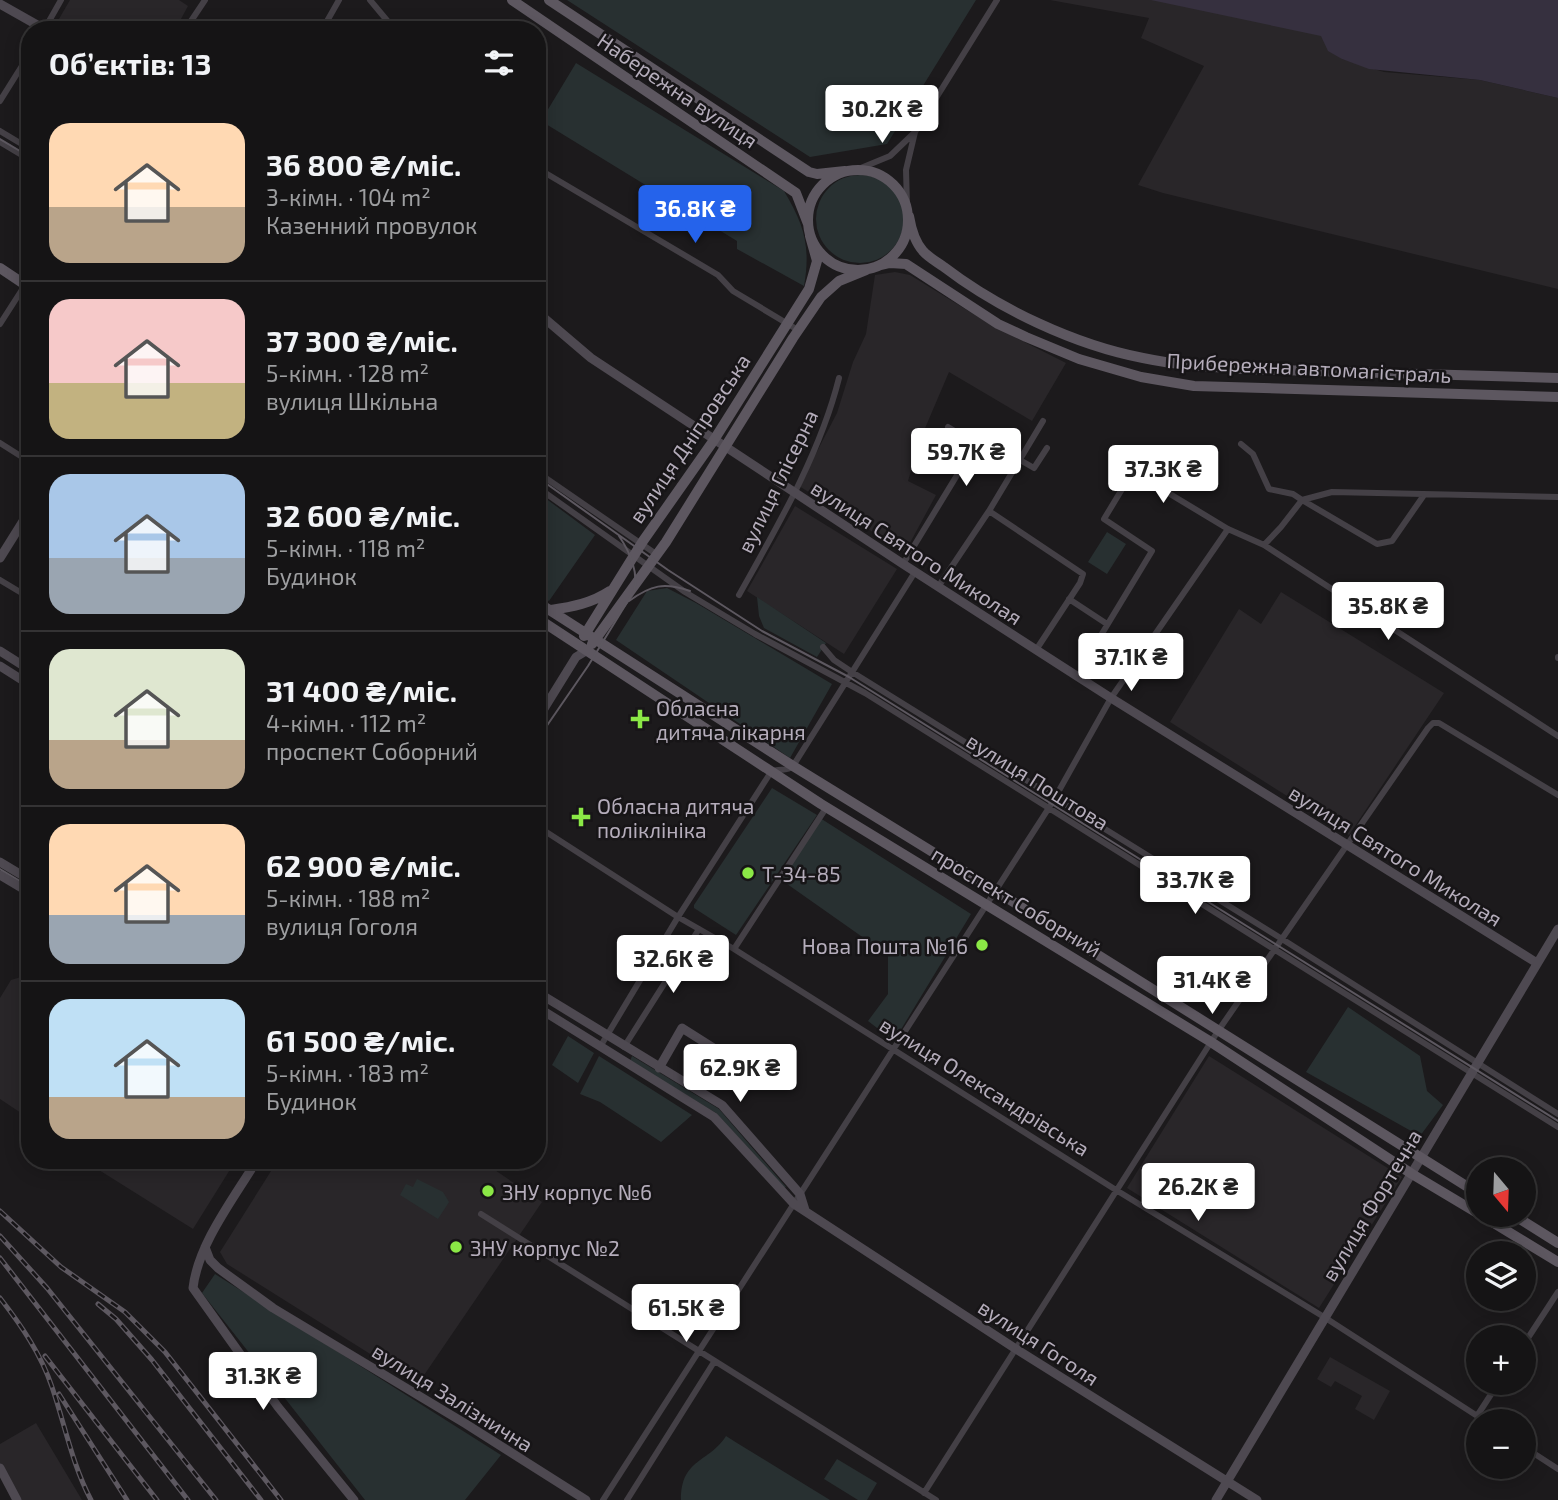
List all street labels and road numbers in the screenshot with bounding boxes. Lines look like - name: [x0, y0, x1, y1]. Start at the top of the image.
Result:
- street label: Набережна вулиця: [593, 27, 763, 154]
- street label: Прибережна автомагістраль: [1166, 347, 1452, 387]
- street label: вулиця Дніпровська: [623, 349, 756, 528]
- street label: вулиця Глісерна: [732, 405, 823, 557]
- street label: вулиця Святого Миколая: [806, 474, 1027, 630]
- street label: вулиця Поштова: [962, 727, 1114, 836]
- street label: вулиця Святого Миколая: [1284, 779, 1507, 932]
- street label: проспект Соборний: [928, 841, 1106, 961]
- street label: вулиця Олександрівська: [875, 1011, 1094, 1162]
- street label: вулиця Фортечна: [1316, 1125, 1427, 1286]
- street label: вулиця Гоголя: [973, 1294, 1104, 1391]
- street label: вулиця Залізнична: [367, 1337, 538, 1457]

